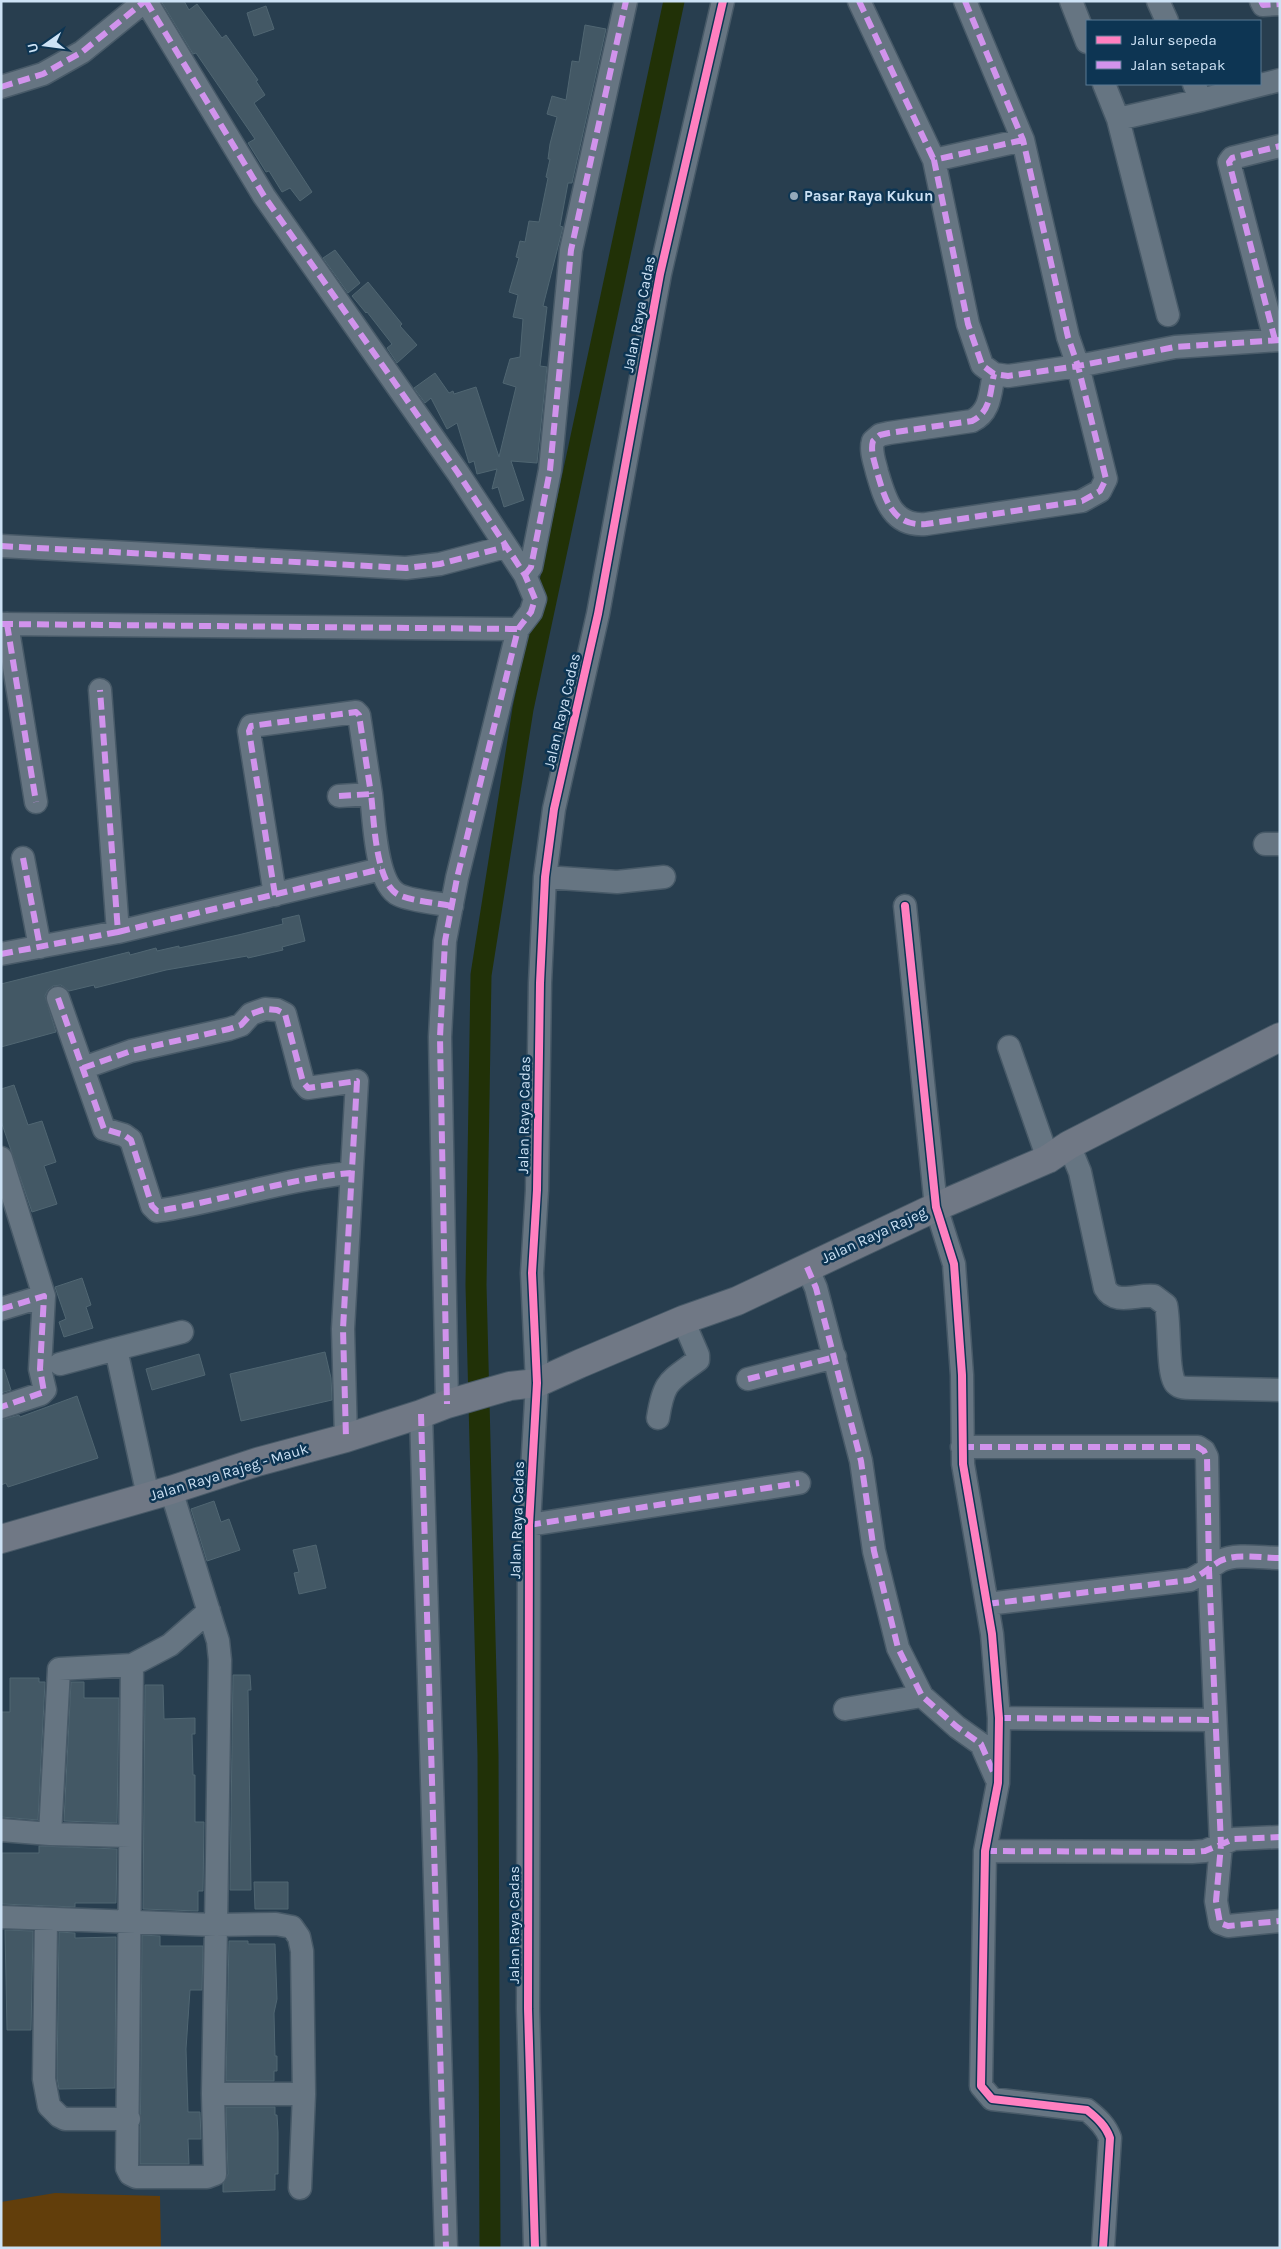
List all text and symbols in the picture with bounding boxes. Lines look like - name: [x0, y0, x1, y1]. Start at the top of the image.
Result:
- north arrow: [20, 20, 70, 70]
- legend: [1086, 20, 1261, 85]
- text: Jalur sepeda: [1131, 31, 1217, 49]
- text: U: [23, 41, 42, 55]
- text: Jalan setapak: [1131, 56, 1225, 74]
- place label: Pasar Raya Kukun: [804, 187, 933, 205]
- marker: Pasar Raya Kukun: [788, 190, 800, 202]
- street label: Jalan Raya Cadas: [619, 254, 659, 374]
- street label: Jalan Raya Cadas: [540, 651, 584, 771]
- street label: Jalan Raya Cadas: [514, 1056, 534, 1174]
- street label: Jalan Raya Rajeg: [819, 1203, 930, 1267]
- street label: Jalan Raya Rajeg - Mauk: [148, 1439, 310, 1505]
- street label: Jalan Raya Cadas: [506, 1461, 528, 1579]
- street label: Jalan Raya Cadas: [505, 1866, 523, 1984]

